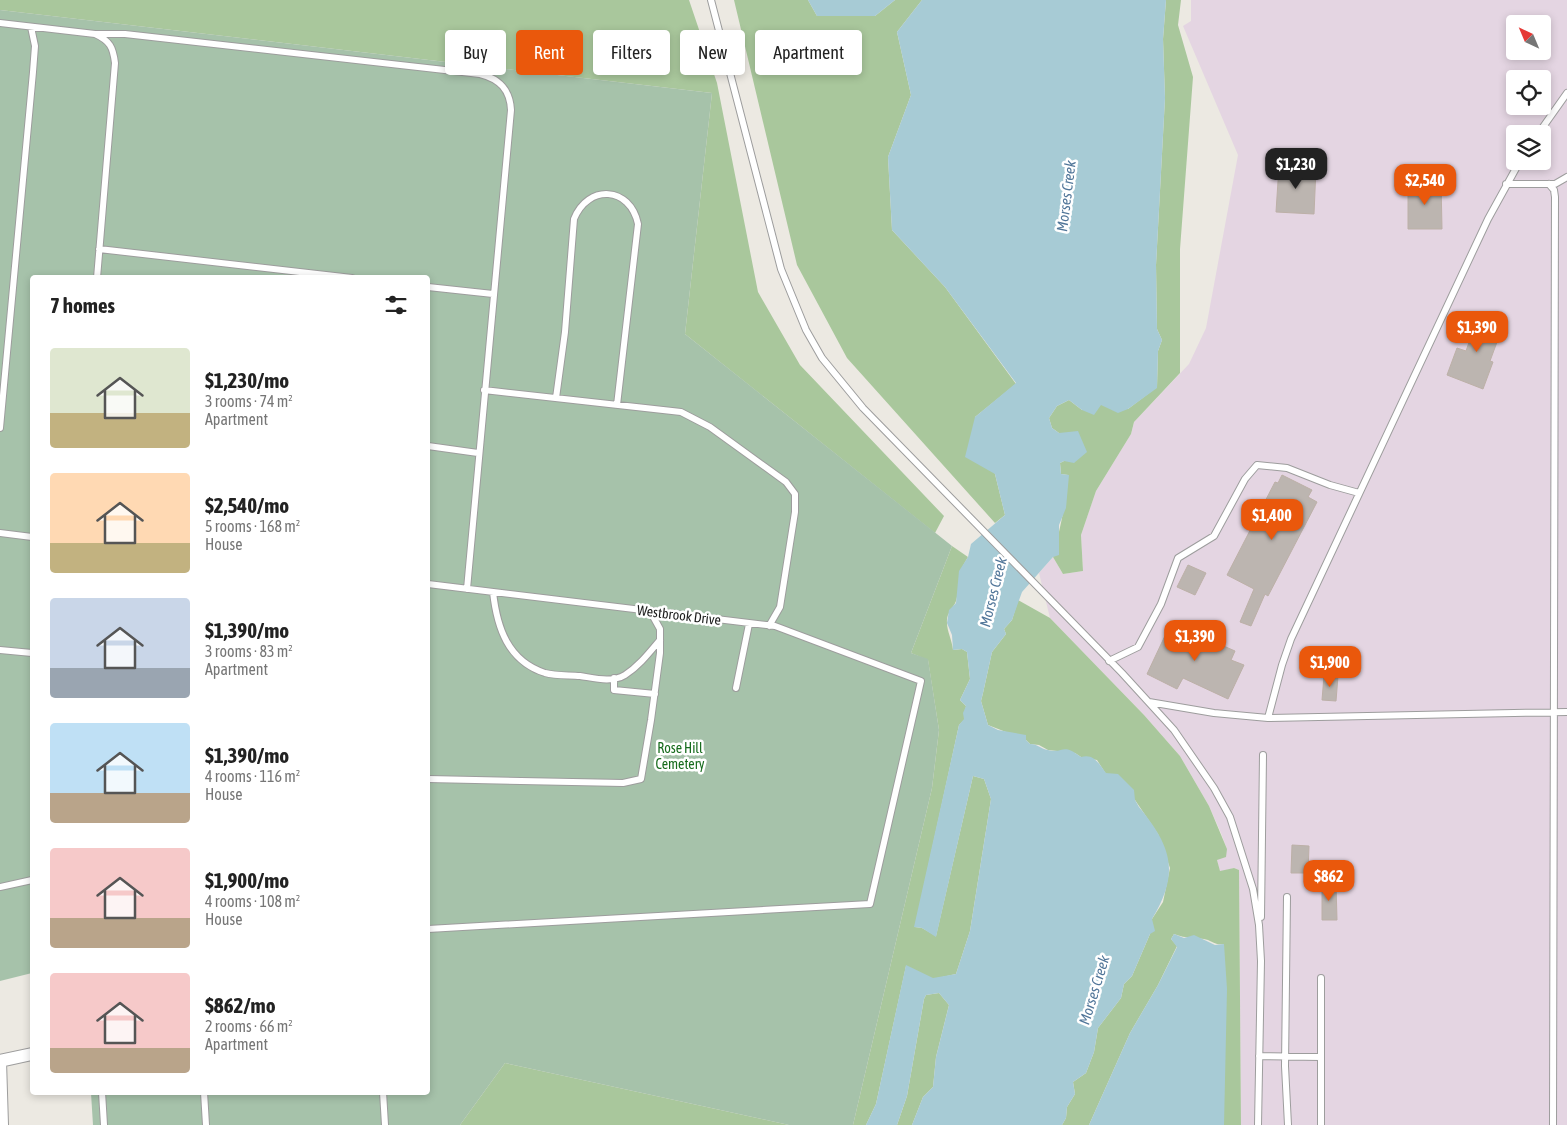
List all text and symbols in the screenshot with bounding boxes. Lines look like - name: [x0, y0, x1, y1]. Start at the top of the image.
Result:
- north arrow: [1506, 15, 1551, 60]
- map controls: [1506, 15, 1551, 170]
- chip: Buy: [445, 30, 506, 75]
- chip: Rent: [516, 30, 583, 75]
- chip: Filters: [593, 30, 670, 75]
- chip: New: [680, 30, 745, 75]
- chip: Apartment: [755, 30, 862, 75]
- button: locate: [1506, 70, 1551, 115]
- button: layers: [1506, 125, 1551, 170]
- pin: $1,230: [1255, 148, 1337, 190]
- text: $1,230: [1276, 155, 1316, 173]
- water label: Morses Creek: [1053, 159, 1079, 233]
- pin: $2,540: [1384, 164, 1466, 206]
- text: $2,540: [1405, 171, 1445, 189]
- icon: filters: [382, 291, 410, 319]
- text: 7 homes: [50, 293, 115, 317]
- pin: $1,390: [1436, 310, 1518, 353]
- text: $1,390: [1457, 318, 1497, 336]
- icon: home: [90, 368, 150, 428]
- text: $1,230/mo: [205, 368, 289, 392]
- text: 3 rooms · 74 m²: [205, 392, 293, 410]
- text: Apartment: [205, 410, 268, 428]
- icon: home: [90, 493, 150, 553]
- text: $2,540/mo: [205, 493, 289, 517]
- pin: $1,400: [1231, 498, 1313, 541]
- text: $1,400: [1252, 506, 1292, 524]
- text: 5 rooms · 168 m²: [205, 517, 300, 535]
- text: House: [205, 535, 242, 553]
- water label: Morses Creek: [976, 555, 1010, 629]
- street label: Westbrook Drive: [636, 602, 722, 628]
- icon: home: [90, 618, 150, 678]
- text: $1,390/mo: [205, 618, 289, 642]
- pin: $1,390: [1154, 620, 1236, 662]
- text: $1,390: [1175, 627, 1215, 645]
- text: 3 rooms · 83 m²: [205, 642, 293, 660]
- pin: $1,900: [1289, 646, 1371, 688]
- text: $1,900: [1310, 653, 1350, 671]
- text: Apartment: [205, 660, 268, 678]
- park label: Rose Hill Cemetery: [655, 740, 705, 772]
- icon: home: [90, 743, 150, 803]
- text: $1,390/mo: [205, 743, 289, 767]
- text: 4 rooms · 116 m²: [205, 767, 300, 785]
- text: House: [205, 785, 242, 803]
- pin: $862: [1299, 860, 1359, 902]
- text: $862: [1314, 867, 1344, 885]
- icon: home: [90, 868, 150, 928]
- text: $1,900/mo: [205, 868, 289, 892]
- text: 4 rooms · 108 m²: [205, 892, 300, 910]
- text: House: [205, 910, 242, 928]
- water label: Morses Creek: [1075, 953, 1113, 1027]
- icon: home: [90, 993, 150, 1053]
- text: $862/mo: [205, 993, 276, 1017]
- text: 2 rooms · 66 m²: [205, 1017, 293, 1035]
- text: Apartment: [205, 1035, 268, 1053]

